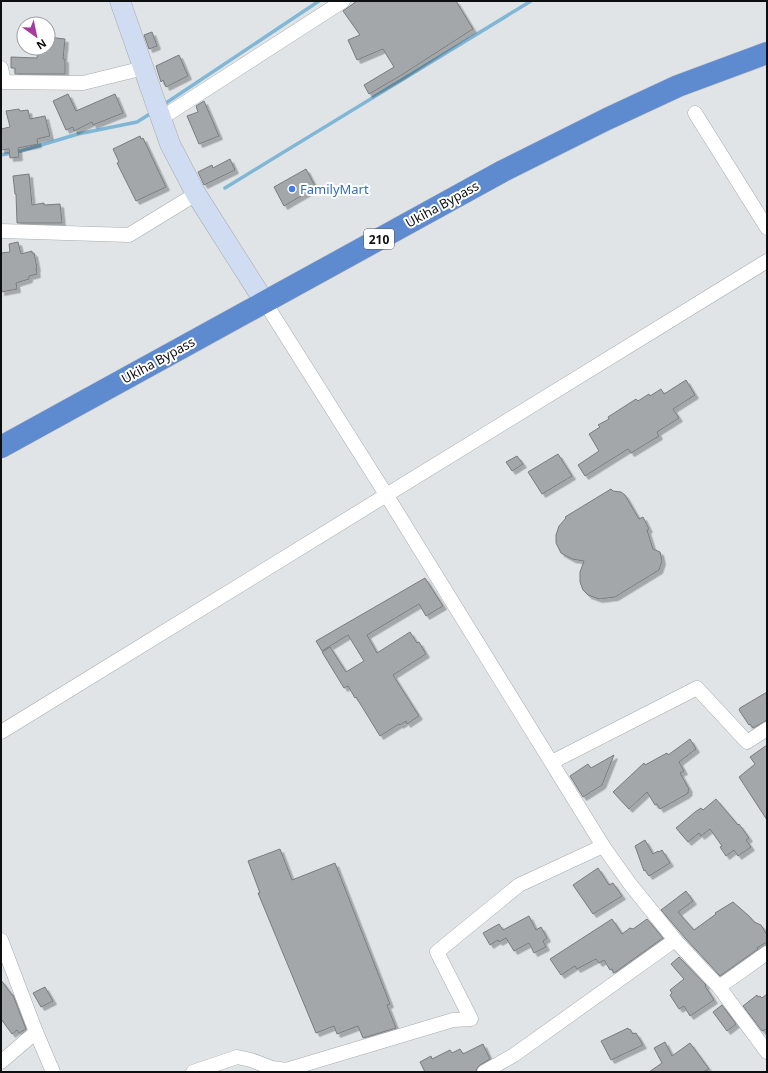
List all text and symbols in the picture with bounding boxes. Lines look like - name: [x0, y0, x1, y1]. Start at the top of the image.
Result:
- north arrow: [16, 16, 56, 56]
- text: N: [34, 36, 50, 54]
- street label: Ukiha Bypass: [402, 176, 482, 232]
- place label: FamilyMart: [300, 180, 369, 198]
- marker: FamilyMart: [287, 184, 297, 194]
- road number: 210: [364, 229, 394, 249]
- street label: Ukiha Bypass: [118, 332, 198, 388]

